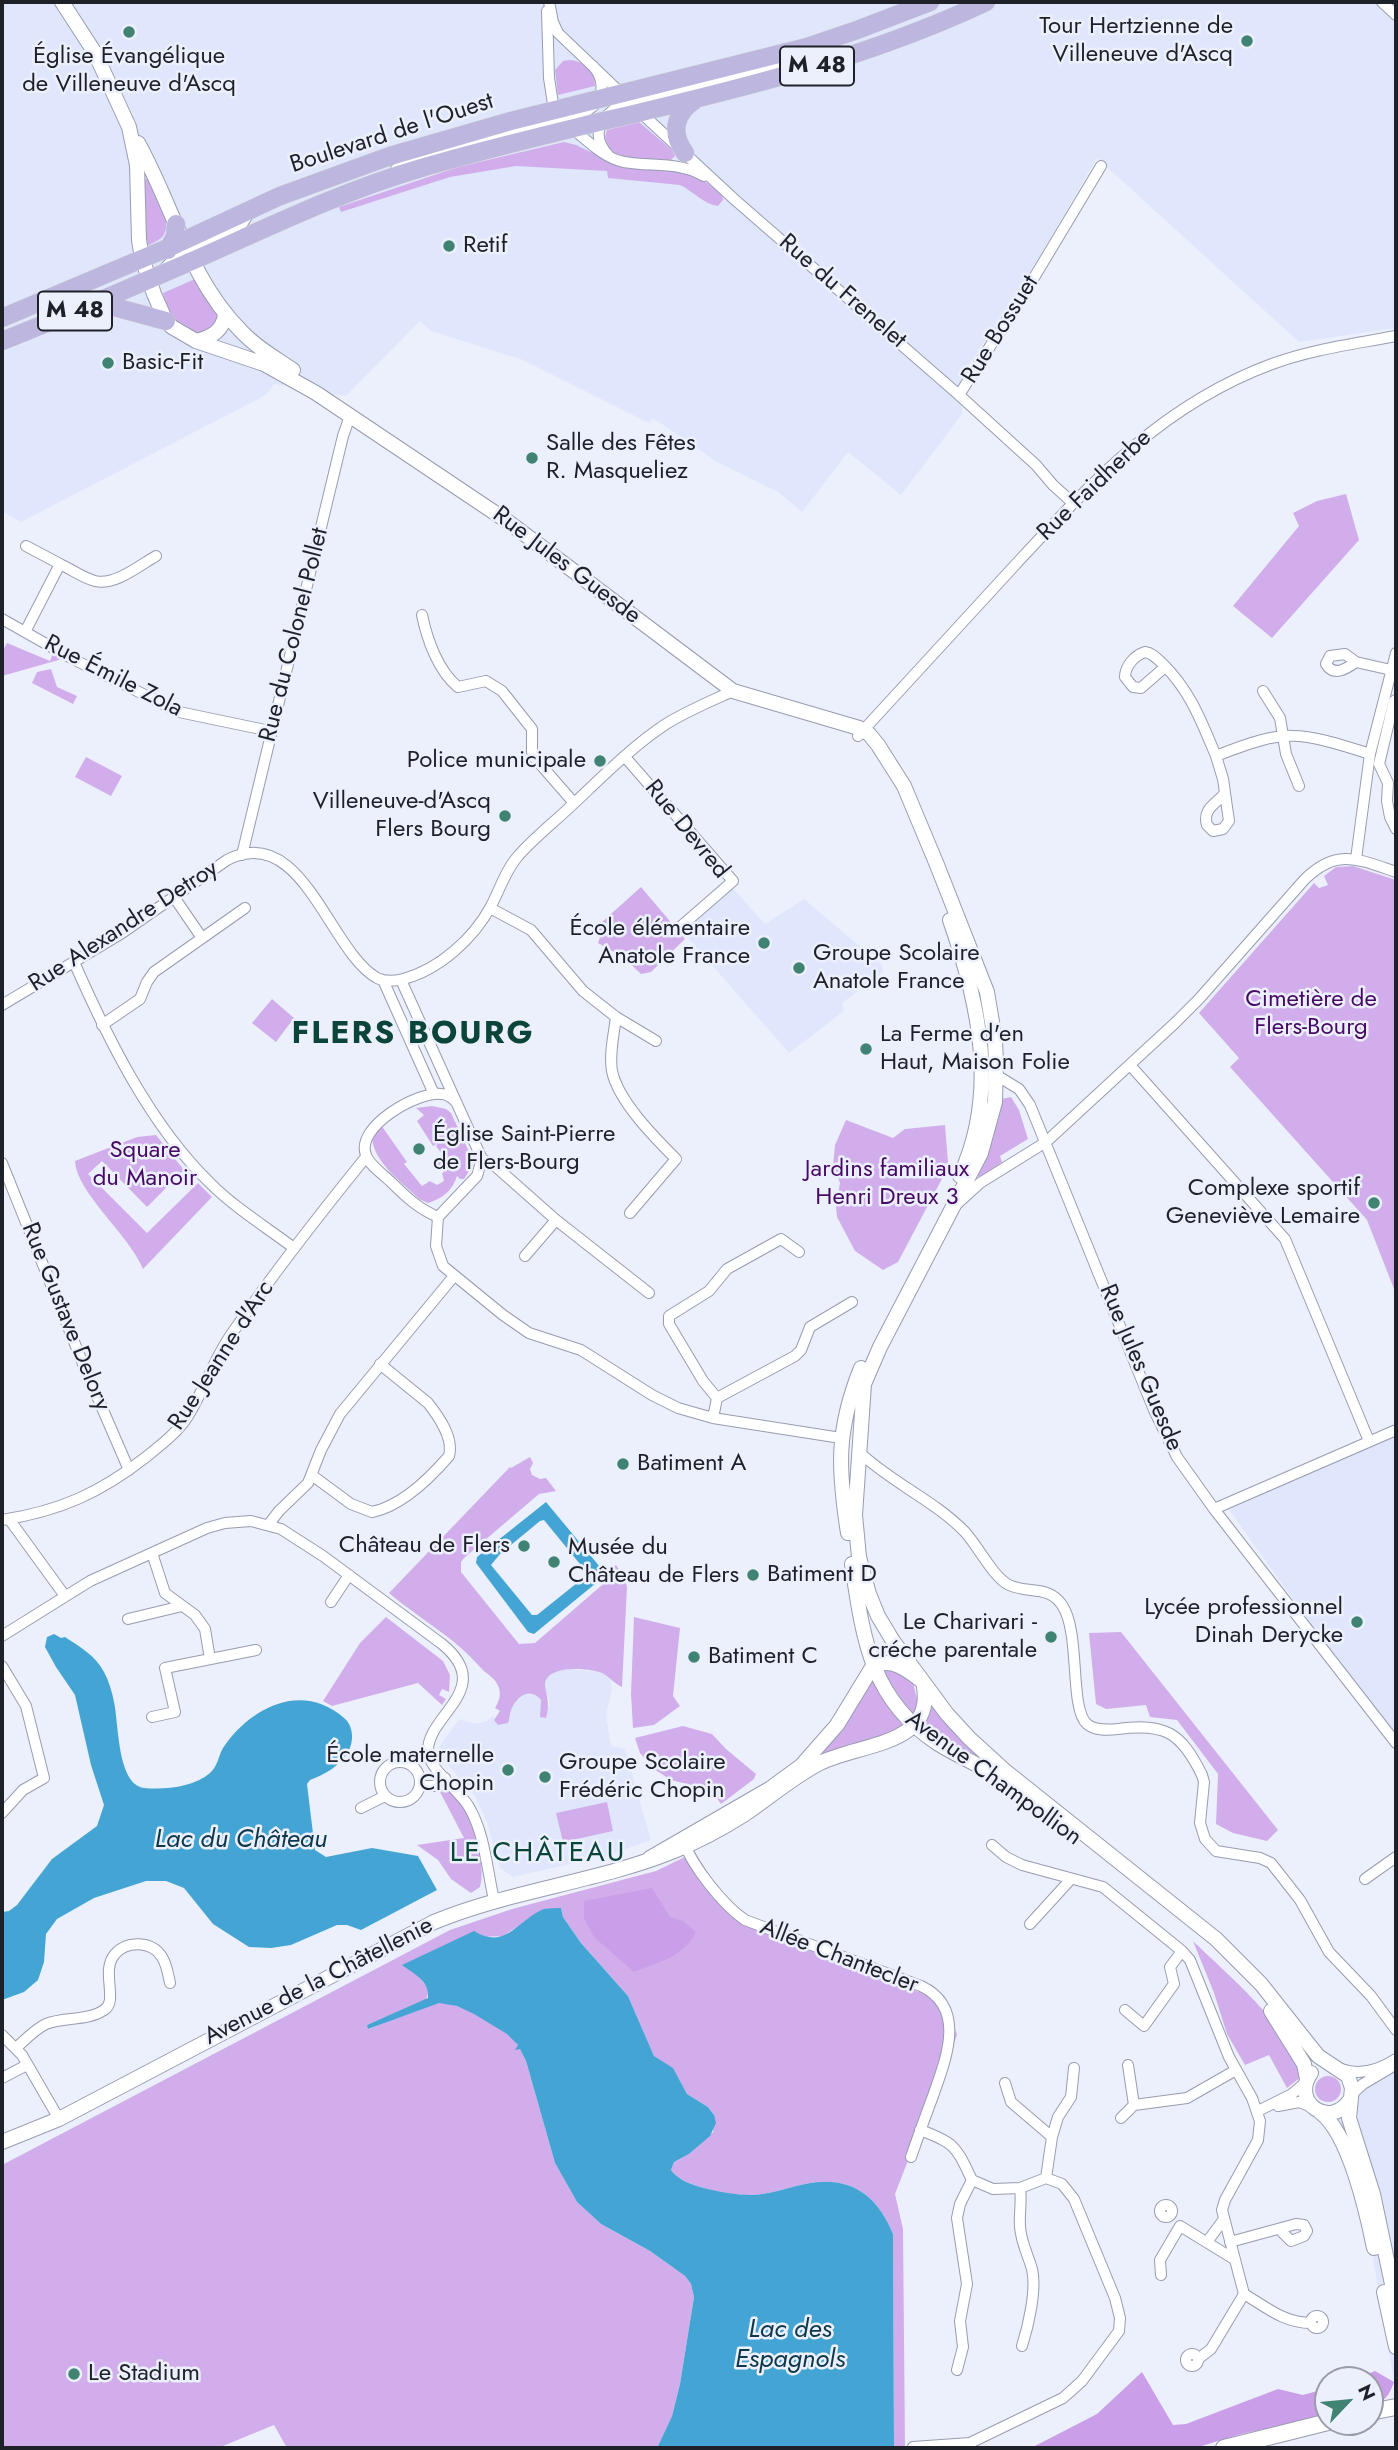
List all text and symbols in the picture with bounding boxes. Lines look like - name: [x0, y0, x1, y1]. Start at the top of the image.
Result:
- place label: Tour Hertzienne de Villeneuve d'Ascq: [1039, 13, 1233, 69]
- marker: Église Évangélique de Villeneuve d'Ascq: [121, 24, 137, 40]
- marker: Tour Hertzienne de Villeneuve d'Ascq: [1239, 33, 1255, 49]
- place label: Église Évangélique de Villeneuve d'Ascq: [22, 43, 236, 99]
- road number: M 48: [780, 46, 854, 86]
- street label: Boulevard de l'Ouest: [287, 88, 497, 180]
- street label: Rue du Frenelet: [772, 229, 912, 355]
- place label: Retif: [463, 232, 508, 260]
- marker: Retif: [441, 238, 457, 254]
- street label: Rue Bossuet: [956, 271, 1046, 389]
- road number: M 48: [38, 292, 112, 330]
- place label: Basic-Fit: [122, 349, 203, 377]
- marker: Basic-Fit: [100, 355, 116, 371]
- street label: Rue Faidherbe: [1032, 424, 1158, 548]
- place label: Salle des Fêtes R. Masqueliez: [546, 430, 696, 486]
- marker: Salle des Fêtes R. Masqueliez: [524, 450, 540, 466]
- street label: Rue Jules Guesde: [486, 501, 646, 631]
- street label: Rue du Colonel Pollet: [254, 525, 336, 745]
- street label: Rue Émile Zola: [39, 630, 187, 724]
- place label: Police municipale: [407, 747, 586, 775]
- marker: Police municipale: [592, 753, 608, 769]
- street label: Rue Devred: [638, 775, 734, 885]
- place label: Villeneuve-d'Ascq Flers Bourg: [313, 788, 491, 844]
- marker: Villeneuve-d'Ascq Flers Bourg: [497, 808, 513, 824]
- street label: Rue Alexandre Detroy: [24, 855, 224, 999]
- place label: École élémentaire Anatole France: [569, 915, 750, 971]
- marker: École élémentaire Anatole France: [756, 935, 772, 951]
- place label: Groupe Scolaire Anatole France: [813, 940, 980, 996]
- marker: Groupe Scolaire Anatole France: [791, 960, 807, 976]
- park label: Cimetière de Flers-Bourg: [1245, 986, 1377, 1042]
- district label: FLERS BOURG: [293, 1016, 533, 1054]
- place label: La Ferme d'en Haut, Maison Folie: [880, 1021, 1070, 1077]
- marker: La Ferme d'en Haut, Maison Folie: [858, 1041, 874, 1057]
- place label: Église Saint-Pierre de Flers-Bourg: [433, 1121, 615, 1177]
- park label: Square du Manoir: [93, 1137, 197, 1193]
- marker: Église Saint-Pierre de Flers-Bourg: [411, 1141, 427, 1157]
- park label: Jardins familiaux Henri Dreux 3: [805, 1156, 969, 1212]
- place label: Complexe sportif Geneviève Lemaire: [1166, 1175, 1360, 1231]
- marker: Complexe sportif Geneviève Lemaire: [1366, 1195, 1382, 1211]
- street label: Rue Gustave Delory: [14, 1219, 116, 1415]
- street label: Rue Jeanne d'Arc: [163, 1276, 281, 1436]
- street label: Rue Jules Guesde: [1092, 1280, 1188, 1456]
- place label: Batiment A: [637, 1450, 746, 1478]
- marker: Batiment A: [615, 1456, 631, 1472]
- place label: Château de Flers: [339, 1532, 510, 1560]
- place label: Musée du Château de Flers: [568, 1534, 739, 1590]
- marker: Château de Flers: [516, 1538, 532, 1554]
- marker: Musée du Château de Flers: [546, 1554, 562, 1570]
- place label: Batiment D: [767, 1561, 877, 1589]
- marker: Batiment D: [745, 1567, 761, 1583]
- place label: Lycée professionnel Dinah Derycke: [1144, 1594, 1343, 1650]
- place label: Le Charivari - créche parentale: [868, 1609, 1037, 1665]
- marker: Lycée professionnel Dinah Derycke: [1349, 1614, 1365, 1630]
- marker: Le Charivari - créche parentale: [1043, 1629, 1059, 1645]
- place label: Batiment C: [708, 1643, 818, 1671]
- marker: Batiment C: [686, 1649, 702, 1665]
- street label: Avenue Champollion: [899, 1705, 1087, 1853]
- place label: École maternelle Chopin: [326, 1742, 494, 1798]
- place label: Groupe Scolaire Frédéric Chopin: [559, 1749, 726, 1805]
- marker: École maternelle Chopin: [500, 1762, 516, 1778]
- marker: Groupe Scolaire Frédéric Chopin: [537, 1769, 553, 1785]
- water label: Lac du Château: [155, 1825, 327, 1857]
- district label: LE CHÂTEAU: [451, 1837, 625, 1871]
- street label: Avenue de la Châtellenie: [200, 1912, 438, 2052]
- street label: Allée Chantecler: [756, 1914, 922, 2000]
- water label: Lac des Espagnols: [735, 2315, 845, 2376]
- place label: Le Stadium: [88, 2360, 200, 2388]
- marker: Le Stadium: [66, 2366, 82, 2382]
- north arrow: [1314, 2366, 1384, 2436]
- text: N: [1351, 2380, 1382, 2405]

